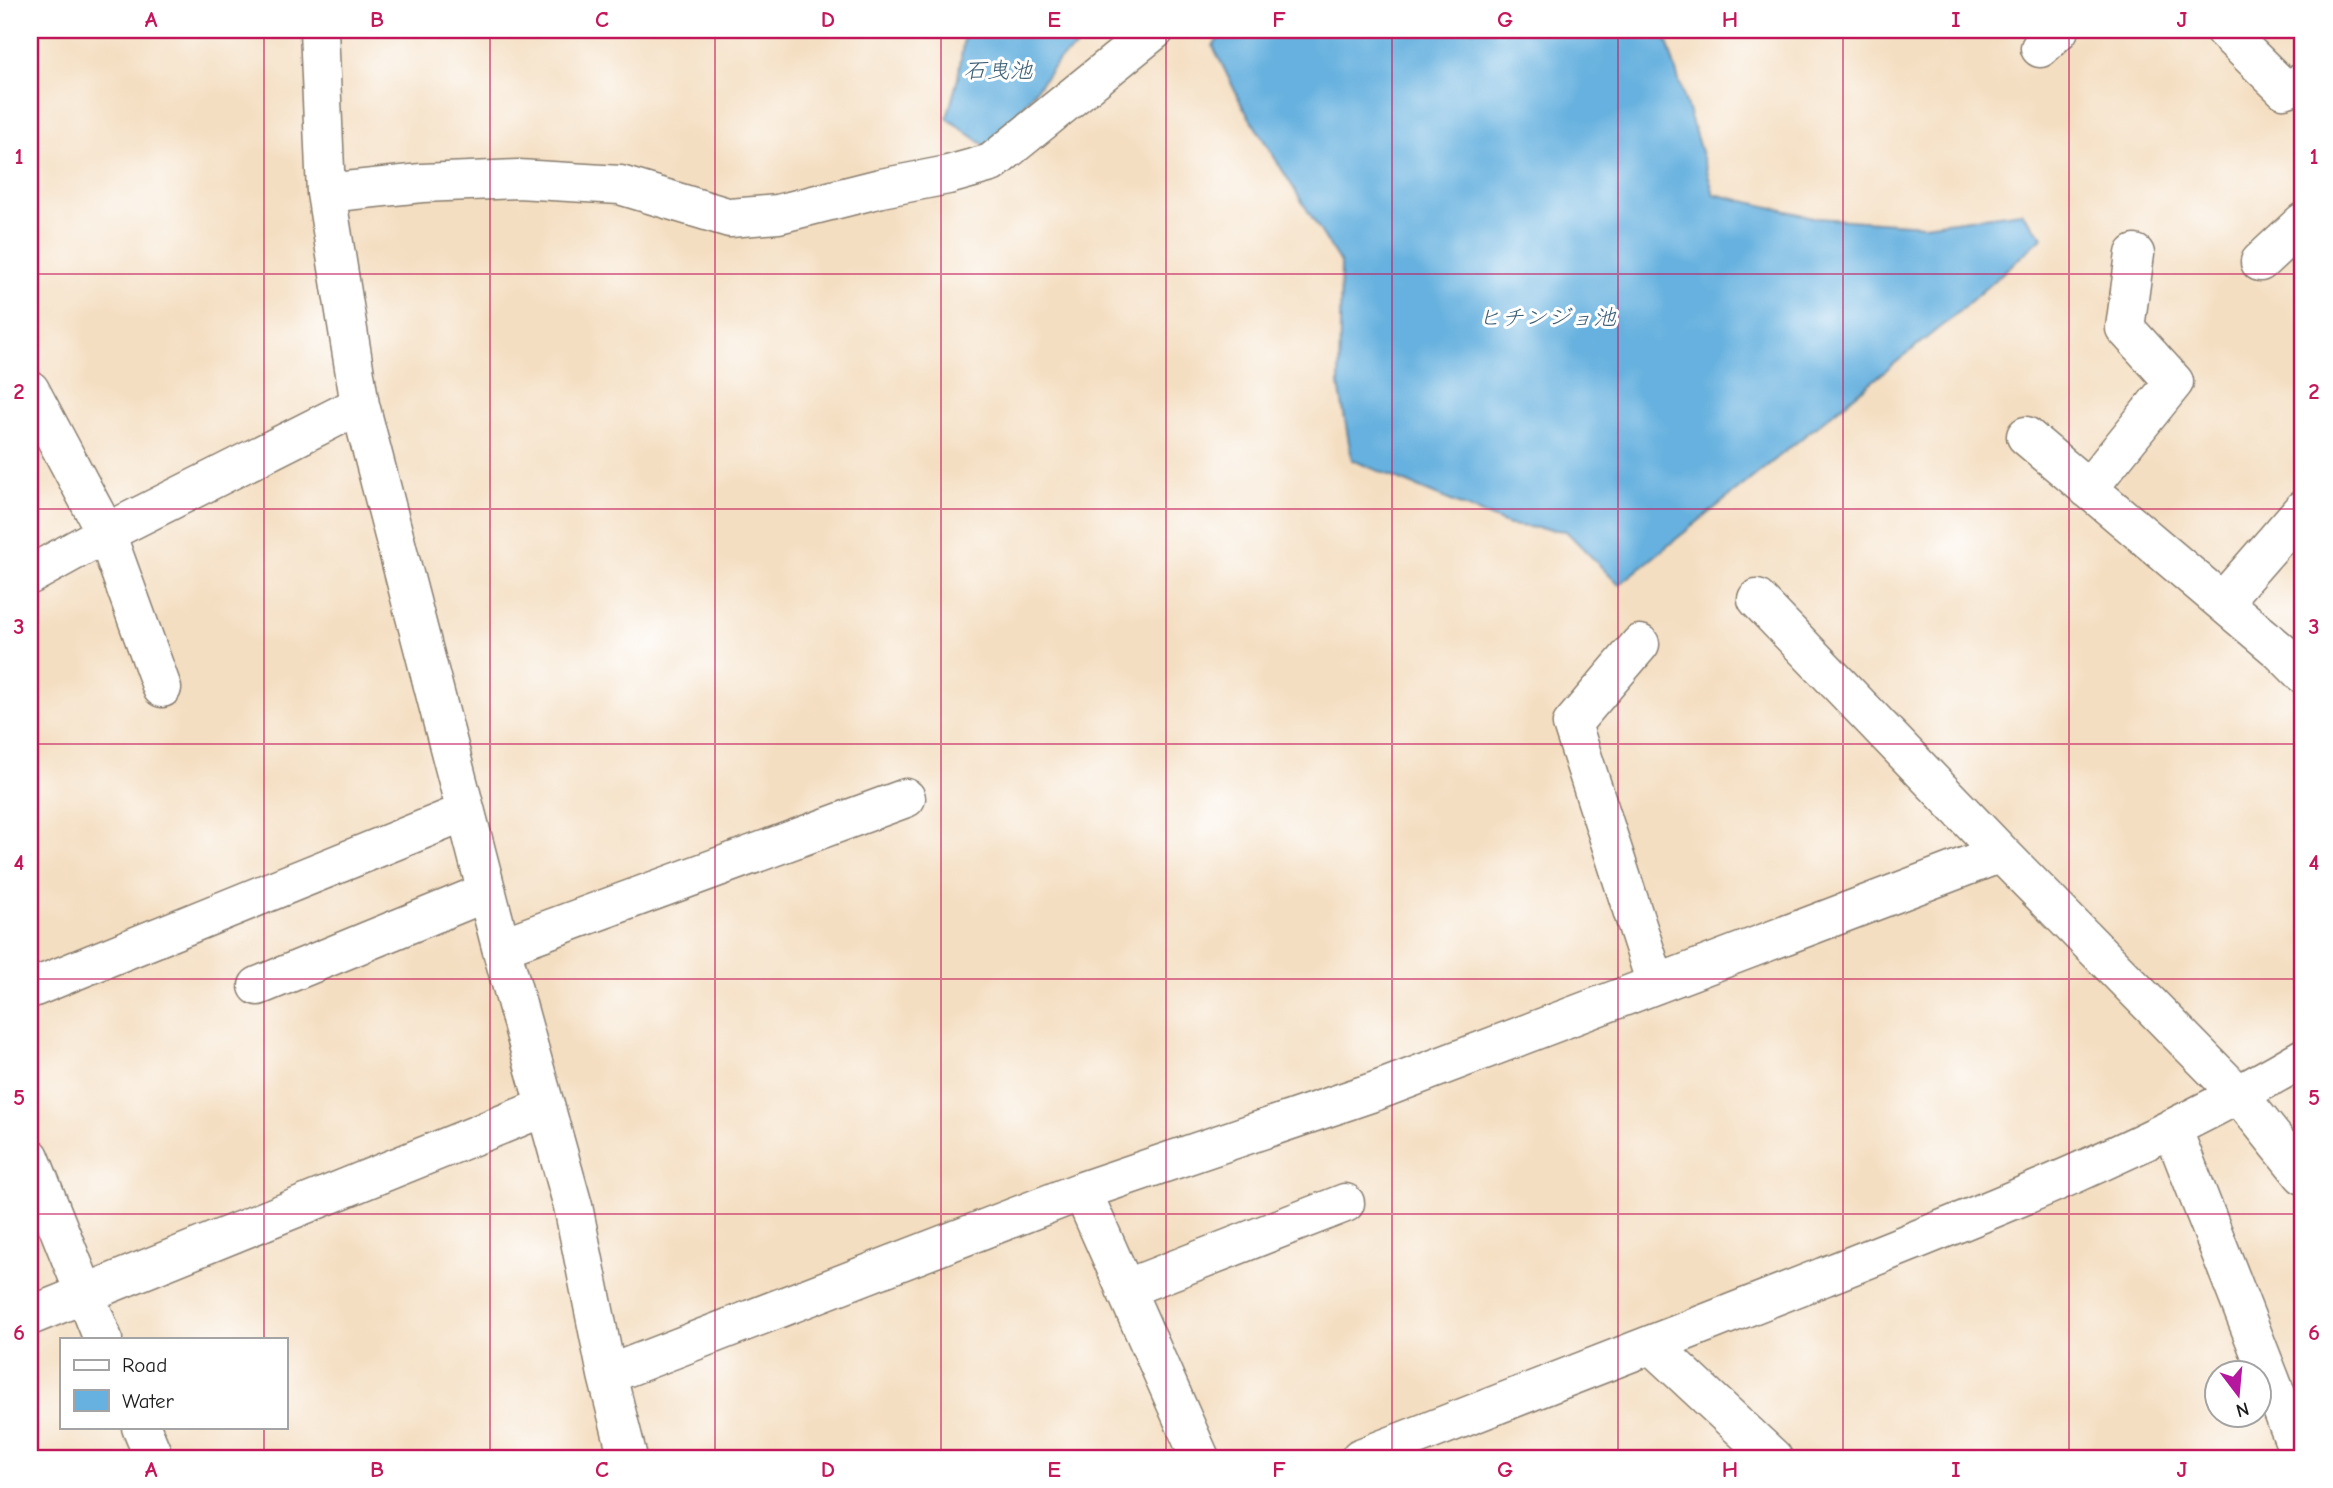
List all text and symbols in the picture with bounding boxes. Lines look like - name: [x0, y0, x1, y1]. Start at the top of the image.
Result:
- text: A: [145, 6, 158, 33]
- text: B: [370, 6, 384, 33]
- text: C: [595, 6, 609, 33]
- text: D: [821, 6, 835, 33]
- text: E: [1047, 6, 1061, 33]
- text: F: [1272, 6, 1286, 33]
- text: G: [1497, 6, 1513, 33]
- text: H: [1722, 6, 1738, 33]
- text: I: [1951, 6, 1961, 33]
- text: J: [2177, 6, 2188, 33]
- water label: 石曳池: [964, 57, 1034, 84]
- text: 1: [14, 143, 24, 170]
- text: 1: [2309, 143, 2319, 170]
- water label: ヒチンジョ池: [1478, 304, 1617, 331]
- text: 2: [13, 378, 25, 405]
- text: 2: [2308, 378, 2320, 405]
- text: 3: [13, 613, 25, 640]
- text: 3: [2308, 613, 2320, 640]
- text: 4: [14, 849, 25, 876]
- text: 4: [2309, 849, 2320, 876]
- text: 5: [13, 1084, 25, 1111]
- text: 5: [2308, 1084, 2320, 1111]
- text: 6: [13, 1319, 25, 1346]
- text: 6: [2308, 1319, 2320, 1346]
- legend: [60, 1338, 287, 1428]
- text: Road: [122, 1353, 167, 1377]
- north arrow: [2204, 1358, 2274, 1428]
- text: Water: [122, 1389, 175, 1413]
- text: N: [2233, 1397, 2251, 1422]
- text: A: [145, 1456, 158, 1483]
- text: B: [370, 1456, 384, 1483]
- text: C: [595, 1456, 609, 1483]
- text: D: [821, 1456, 835, 1483]
- text: E: [1047, 1456, 1061, 1483]
- text: F: [1272, 1456, 1286, 1483]
- text: G: [1497, 1456, 1513, 1483]
- text: H: [1722, 1456, 1738, 1483]
- text: I: [1951, 1456, 1961, 1483]
- text: J: [2177, 1456, 2188, 1483]

